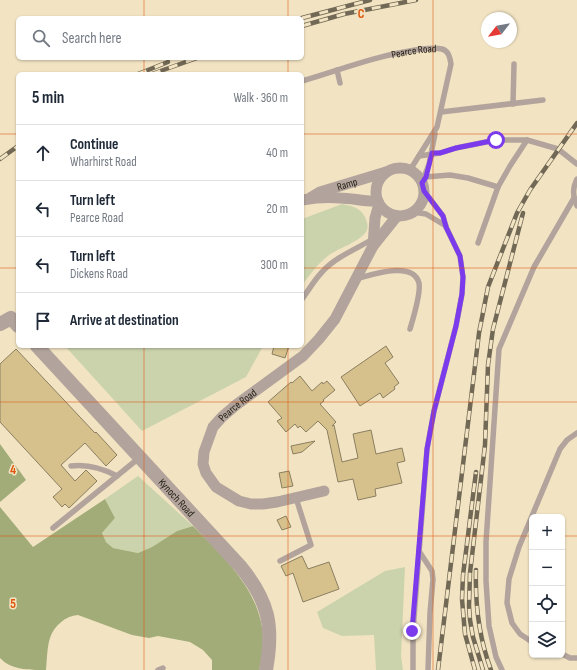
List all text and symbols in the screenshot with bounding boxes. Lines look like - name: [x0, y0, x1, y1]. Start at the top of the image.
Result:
- text: C: [358, 6, 365, 22]
- north arrow: [481, 12, 517, 48]
- search box: [16, 16, 304, 60]
- icon: search: [30, 27, 52, 49]
- text: Search here: [62, 29, 122, 48]
- street label: Pearce Road: [390, 42, 437, 61]
- text: 5 min: [32, 88, 64, 108]
- text: Walk · 360 m: [233, 90, 288, 106]
- route start: [487, 131, 505, 149]
- text: Continue: [70, 135, 119, 154]
- icon: ahead: [32, 142, 54, 164]
- text: 40 m: [266, 145, 288, 161]
- text: Wharhirst Road: [70, 154, 137, 170]
- street label: Ramp: [335, 175, 359, 194]
- text: Turn left: [70, 191, 115, 210]
- icon: left: [32, 198, 54, 220]
- text: 20 m: [266, 201, 288, 217]
- text: Pearce Road: [70, 210, 123, 226]
- text: Turn left: [70, 247, 115, 266]
- icon: left: [32, 254, 54, 276]
- text: 300 m: [261, 257, 288, 273]
- text: Dickens Road: [70, 266, 128, 282]
- icon: arrive: [32, 310, 54, 332]
- text: Arrive at destination: [70, 311, 179, 330]
- street label: Pearce Road: [215, 386, 260, 424]
- text: 4: [10, 462, 16, 478]
- street label: Kynoch Road: [155, 476, 197, 520]
- map controls: [529, 514, 565, 658]
- button: +: [529, 514, 565, 550]
- button: −: [529, 550, 565, 586]
- button: locate: [529, 586, 565, 622]
- text: 5: [10, 596, 16, 612]
- route end: [403, 622, 421, 640]
- button: layers: [529, 622, 565, 658]

